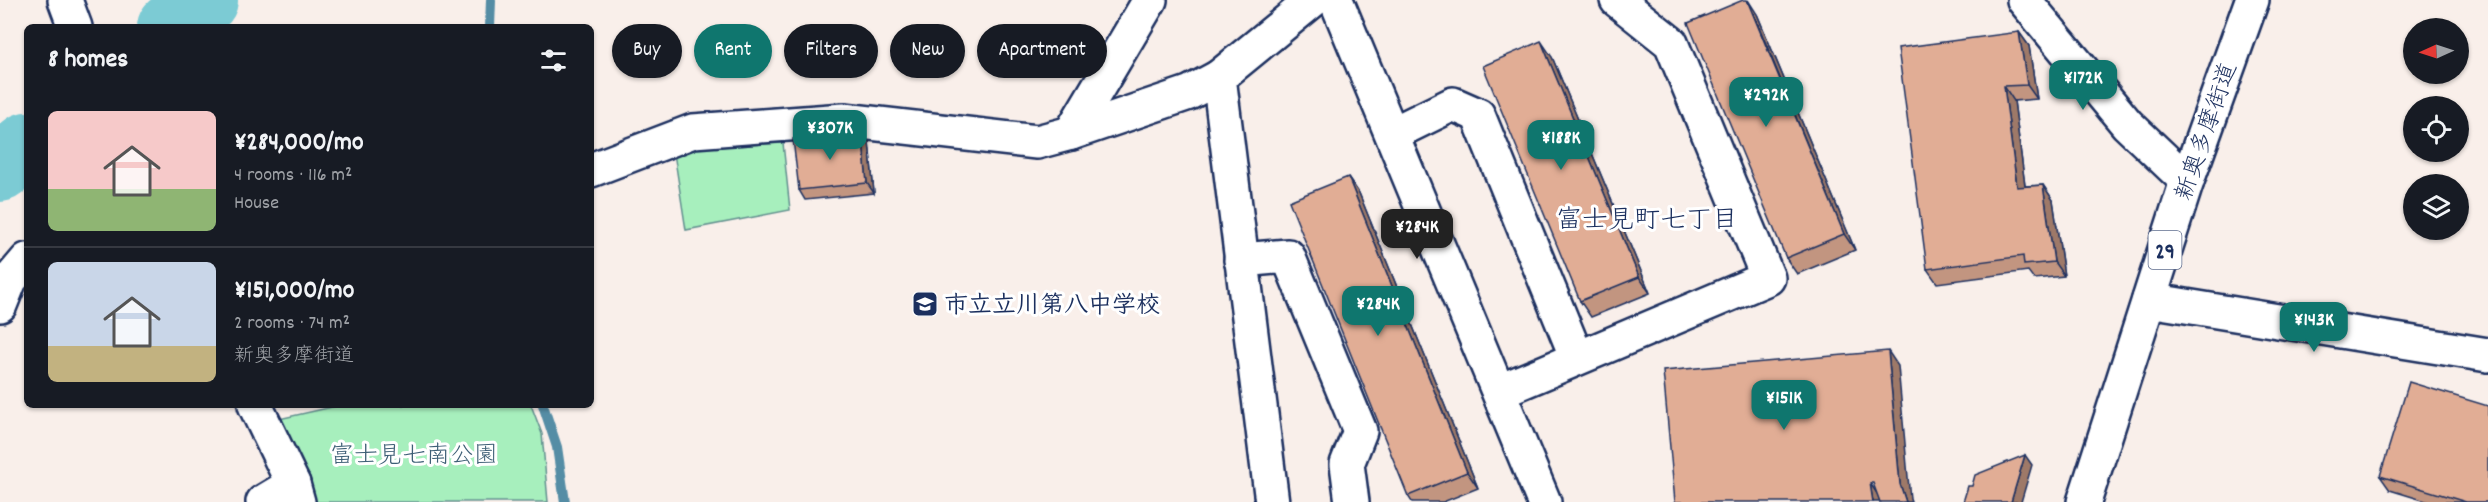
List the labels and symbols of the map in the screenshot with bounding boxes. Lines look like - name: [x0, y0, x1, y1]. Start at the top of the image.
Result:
- north arrow: [2403, 18, 2469, 84]
- street label: 新奥多摩街道: [2168, 58, 2247, 206]
- pin: ¥172K: [2041, 60, 2125, 111]
- pin: ¥292K: [1724, 77, 1808, 128]
- pin: ¥307K: [788, 110, 872, 161]
- pin: ¥188K: [1519, 120, 1603, 171]
- district label: 富士見町七丁目: [1556, 203, 1738, 240]
- pin: ¥284K: [1375, 209, 1459, 260]
- road number: 29: [2148, 231, 2182, 269]
- pin: ¥284K: [1336, 286, 1420, 337]
- school or university icon: 市立立川第八中学校: [910, 289, 940, 319]
- place label: 市立立川第八中学校: [944, 290, 1160, 324]
- pin: ¥143K: [2272, 302, 2356, 353]
- pin: ¥151K: [1742, 380, 1826, 431]
- park label: 富士見七南公園: [330, 440, 498, 474]

